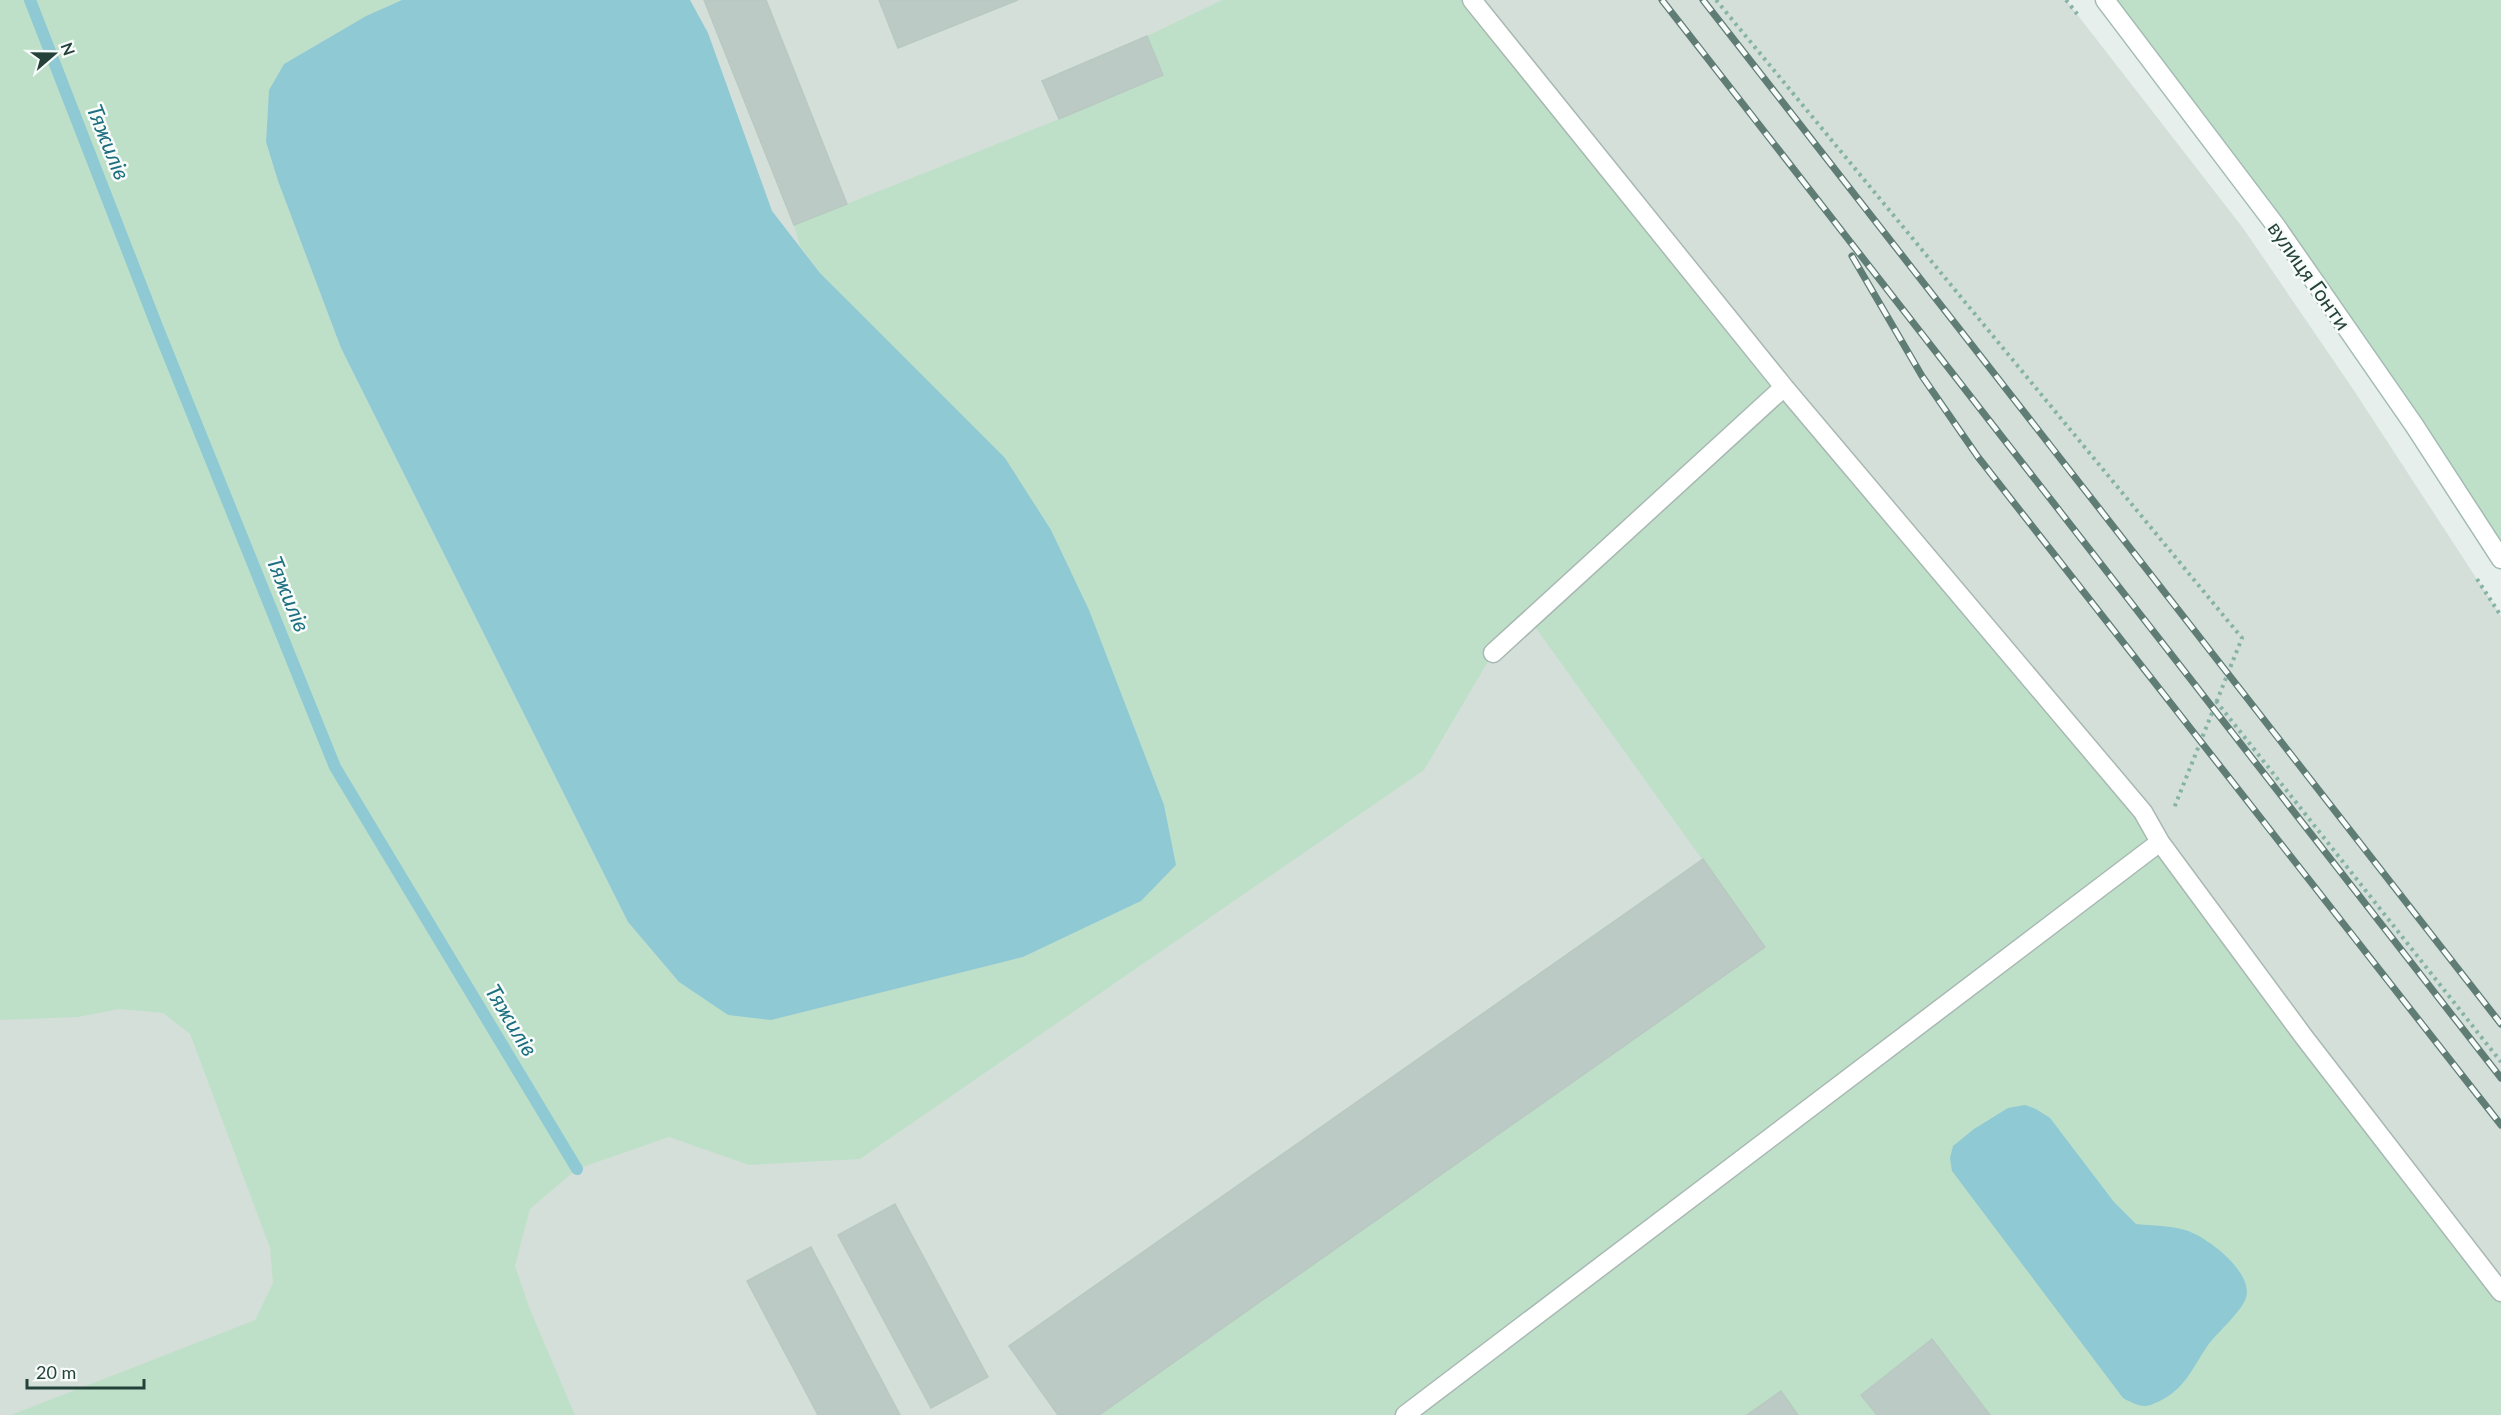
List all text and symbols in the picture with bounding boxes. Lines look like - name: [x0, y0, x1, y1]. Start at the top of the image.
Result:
- north arrow: [24, 24, 84, 84]
- text: N: [58, 40, 80, 58]
- water label: Тяжилів: [82, 100, 136, 184]
- street label: вулиця Гонти: [2263, 216, 2357, 334]
- water label: Тяжилів: [262, 552, 316, 636]
- water label: Тяжилів: [480, 979, 544, 1061]
- scale bar: [27, 1352, 144, 1390]
- text: 20 m: [36, 1361, 76, 1383]

